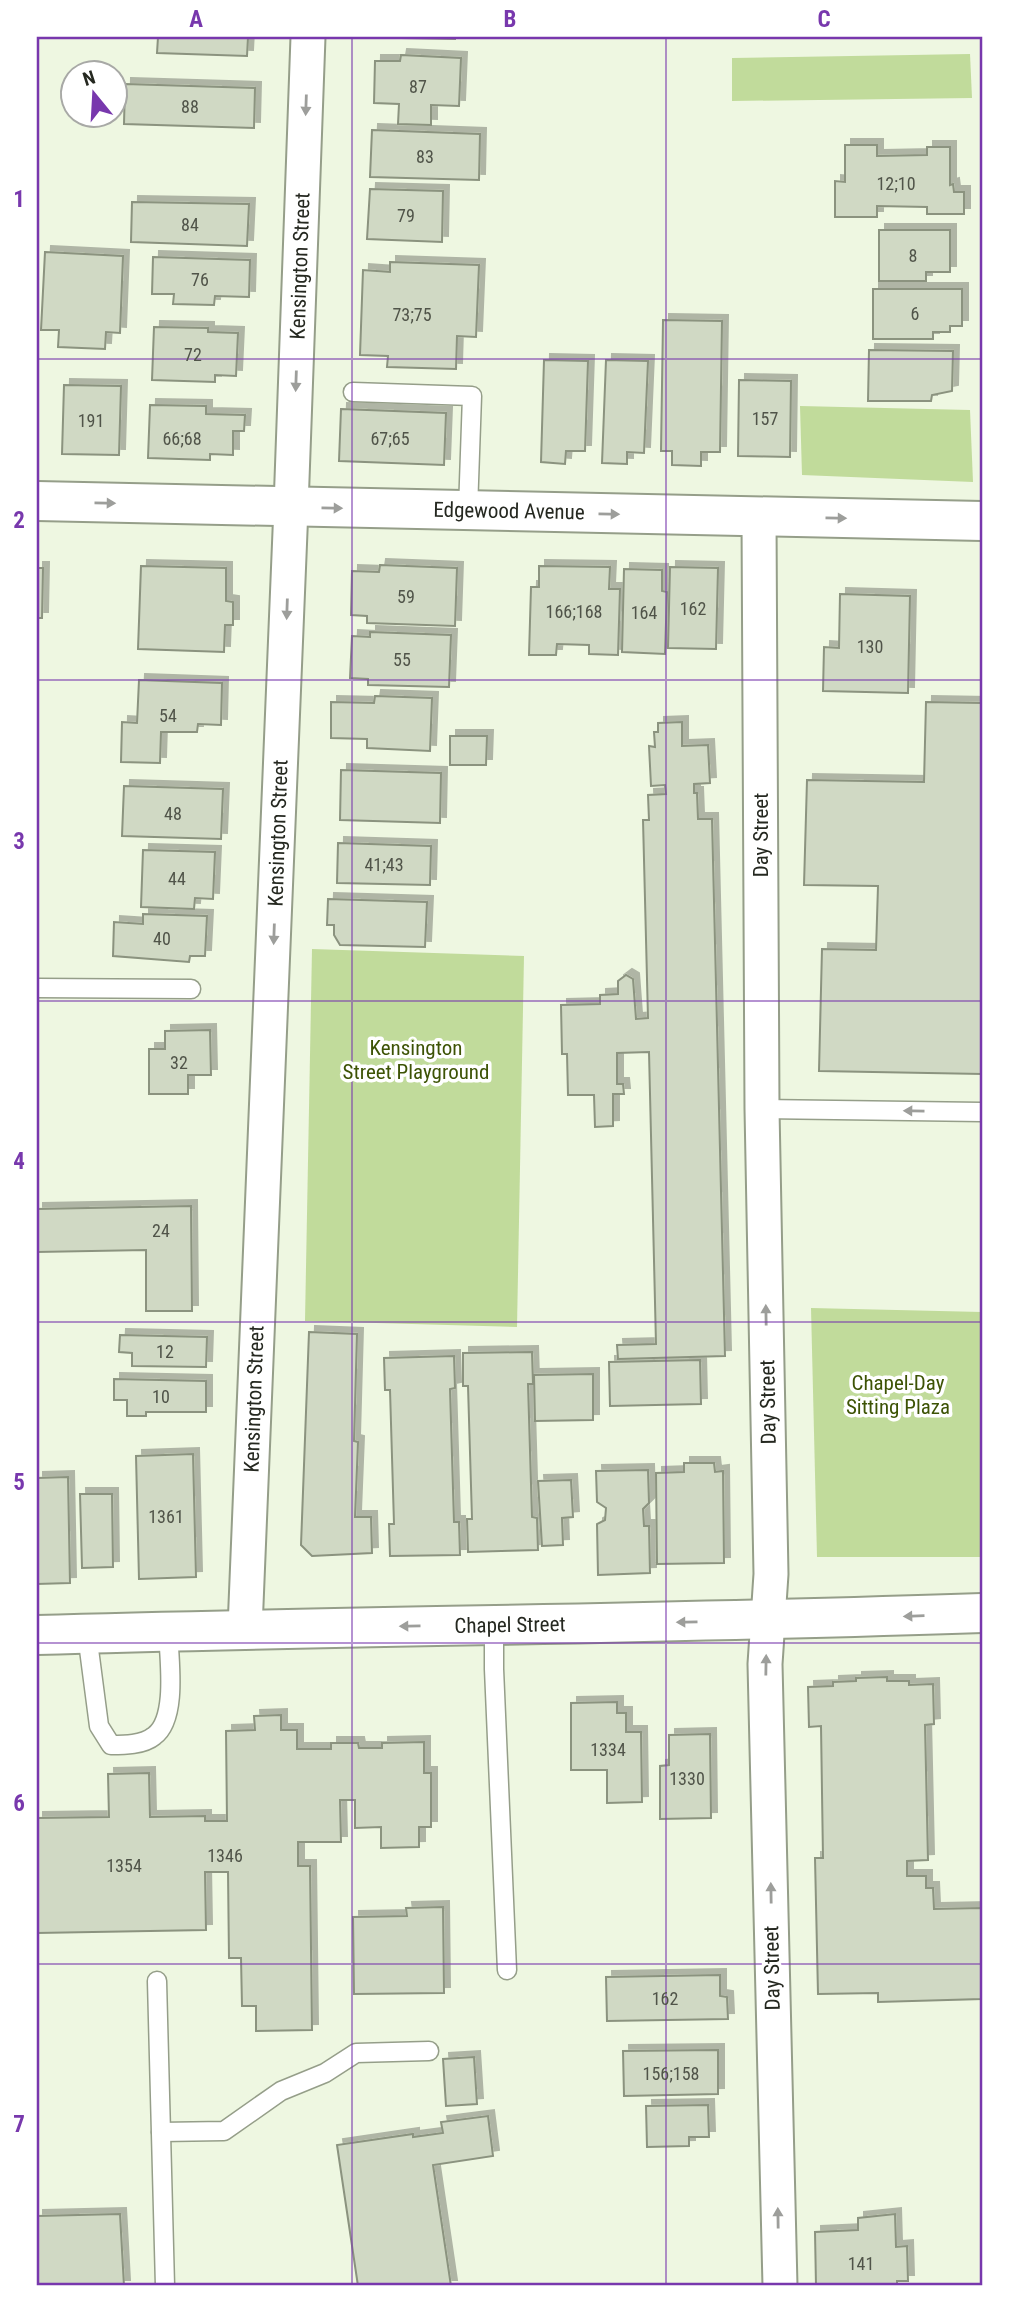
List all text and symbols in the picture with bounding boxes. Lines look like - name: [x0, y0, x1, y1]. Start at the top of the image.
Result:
- text: A: [189, 6, 203, 33]
- text: B: [504, 6, 516, 33]
- text: C: [817, 6, 831, 33]
- north arrow: [60, 60, 130, 130]
- text: N: [80, 66, 98, 91]
- house number: 87: [409, 76, 427, 97]
- one-way arrow: [300, 94, 311, 116]
- house number: 88: [181, 96, 199, 117]
- house number: 83: [416, 146, 434, 167]
- house number: 12;10: [876, 173, 916, 194]
- text: 1: [13, 186, 25, 213]
- street label: Kensington Street: [285, 192, 315, 340]
- house number: 79: [397, 205, 415, 226]
- house number: 84: [181, 214, 199, 235]
- house number: 8: [909, 245, 917, 266]
- house number: 76: [191, 269, 209, 290]
- house number: 6: [911, 303, 919, 324]
- house number: 73;75: [392, 304, 432, 325]
- house number: 72: [184, 344, 202, 365]
- one-way arrow: [290, 371, 301, 393]
- house number: 157: [752, 408, 778, 429]
- house number: 191: [78, 410, 104, 431]
- house number: 66;68: [162, 428, 202, 449]
- house number: 67;65: [370, 428, 410, 449]
- one-way arrow: [94, 497, 116, 508]
- street label: Edgewood Avenue: [433, 498, 585, 524]
- one-way arrow: [322, 502, 344, 514]
- text: 2: [13, 507, 25, 534]
- one-way arrow: [598, 508, 620, 519]
- one-way arrow: [826, 512, 848, 524]
- house number: 59: [397, 586, 415, 607]
- one-way arrow: [281, 598, 292, 620]
- house number: 162: [680, 598, 706, 619]
- house number: 166;168: [546, 601, 602, 622]
- house number: 164: [631, 602, 657, 623]
- house number: 130: [857, 636, 883, 657]
- house number: 55: [393, 649, 411, 670]
- house number: 54: [159, 705, 177, 726]
- street label: Kensington Street: [263, 759, 293, 907]
- street label: Day Street: [749, 793, 773, 877]
- house number: 48: [164, 803, 182, 824]
- text: 3: [13, 828, 25, 855]
- house number: 41;43: [364, 854, 404, 875]
- house number: 44: [168, 868, 186, 889]
- one-way arrow: [268, 923, 279, 945]
- house number: 40: [153, 928, 171, 949]
- park label: Kensington Street Playground: [343, 1036, 489, 1084]
- house number: 32: [170, 1052, 188, 1073]
- one-way arrow: [903, 1105, 925, 1117]
- text: 4: [13, 1148, 25, 1175]
- house number: 24: [152, 1220, 170, 1241]
- one-way arrow: [760, 1304, 772, 1326]
- street label: Kensington Street: [239, 1325, 269, 1473]
- house number: 12: [156, 1341, 174, 1362]
- street label: Day Street: [755, 1359, 781, 1445]
- park label: Chapel-Day Sitting Plaza: [846, 1371, 950, 1419]
- house number: 10: [152, 1386, 170, 1407]
- text: 5: [13, 1469, 25, 1496]
- house number: 1361: [148, 1506, 184, 1527]
- one-way arrow: [903, 1610, 925, 1621]
- street label: Chapel Street: [454, 1612, 566, 1638]
- one-way arrow: [675, 1616, 697, 1628]
- one-way arrow: [399, 1620, 421, 1632]
- one-way arrow: [760, 1654, 772, 1676]
- house number: 1334: [590, 1739, 626, 1760]
- house number: 1330: [669, 1768, 705, 1789]
- text: 6: [13, 1790, 25, 1817]
- house number: 1346: [207, 1845, 243, 1866]
- house number: 1354: [106, 1855, 142, 1876]
- one-way arrow: [765, 1881, 776, 1903]
- street label: Day Street: [759, 1925, 785, 2011]
- house number: 162: [652, 1988, 678, 2009]
- house number: 156;158: [643, 2063, 699, 2084]
- text: 7: [13, 2111, 25, 2138]
- one-way arrow: [772, 2207, 784, 2229]
- house number: 141: [848, 2253, 874, 2274]

